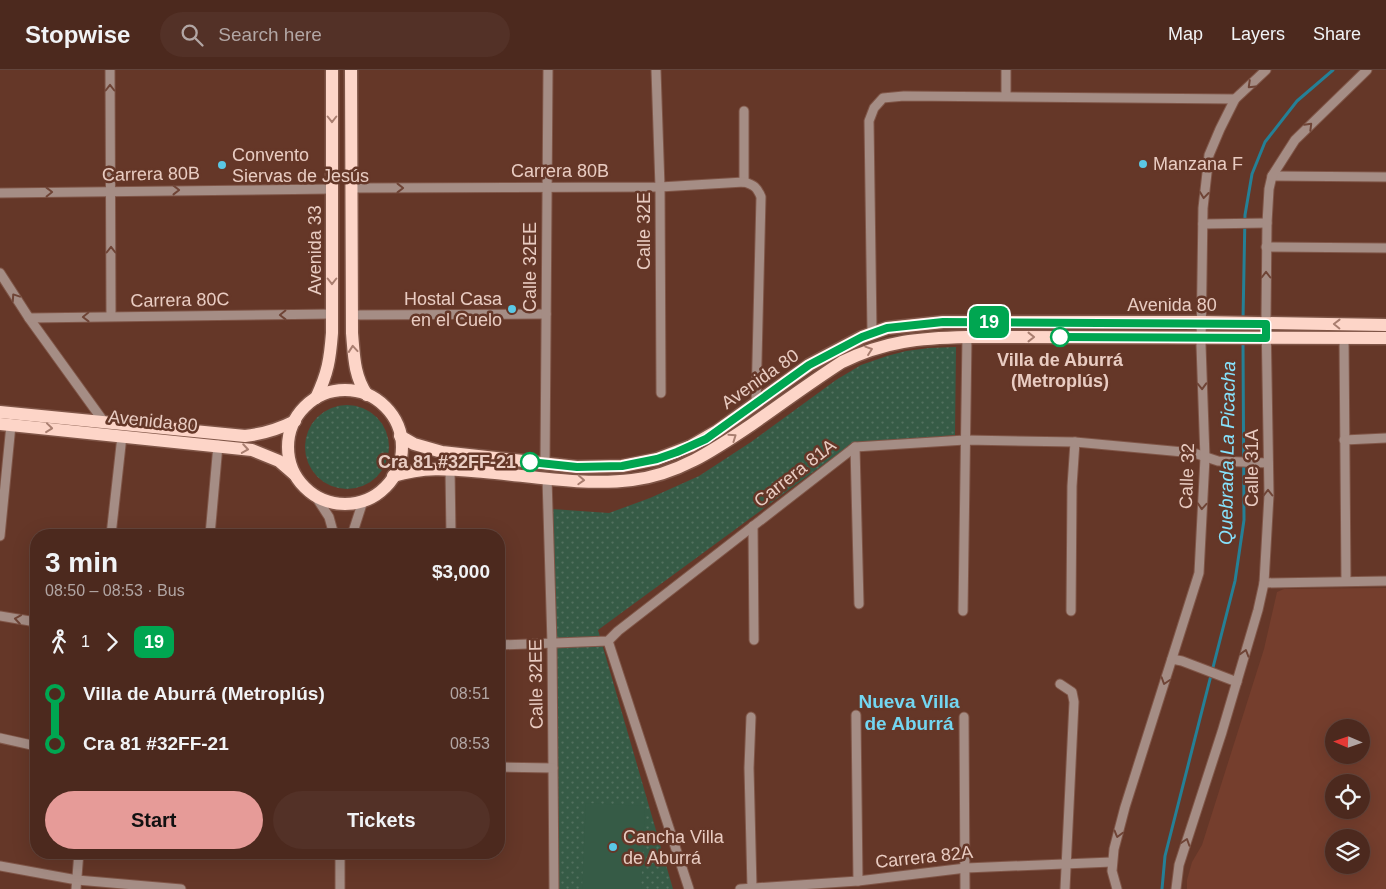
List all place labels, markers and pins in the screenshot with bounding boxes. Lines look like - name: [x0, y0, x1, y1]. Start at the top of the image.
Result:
- place label: Convento Siervas de Jesús: [232, 145, 369, 186]
- place label: Manzana F: [1153, 154, 1243, 174]
- marker: Manzana F: [1137, 158, 1149, 170]
- marker: Convento Siervas de Jesús: [216, 159, 228, 171]
- place label: Hostal Casa en el Cuelo: [404, 289, 503, 330]
- marker: Hostal Casa en el Cuelo: [506, 303, 518, 315]
- marker: Villa de Aburrá (Metroplús): [1050, 327, 1070, 347]
- place label: Villa de Aburrá (Metroplús): [997, 350, 1124, 391]
- place label: Cra 81 #32FF-21: [378, 452, 516, 472]
- marker: Cra 81 #32FF-21: [520, 452, 540, 472]
- place label: Cancha Villa de Aburrá: [623, 827, 725, 868]
- marker: Cancha Villa de Aburrá: [607, 841, 619, 853]

